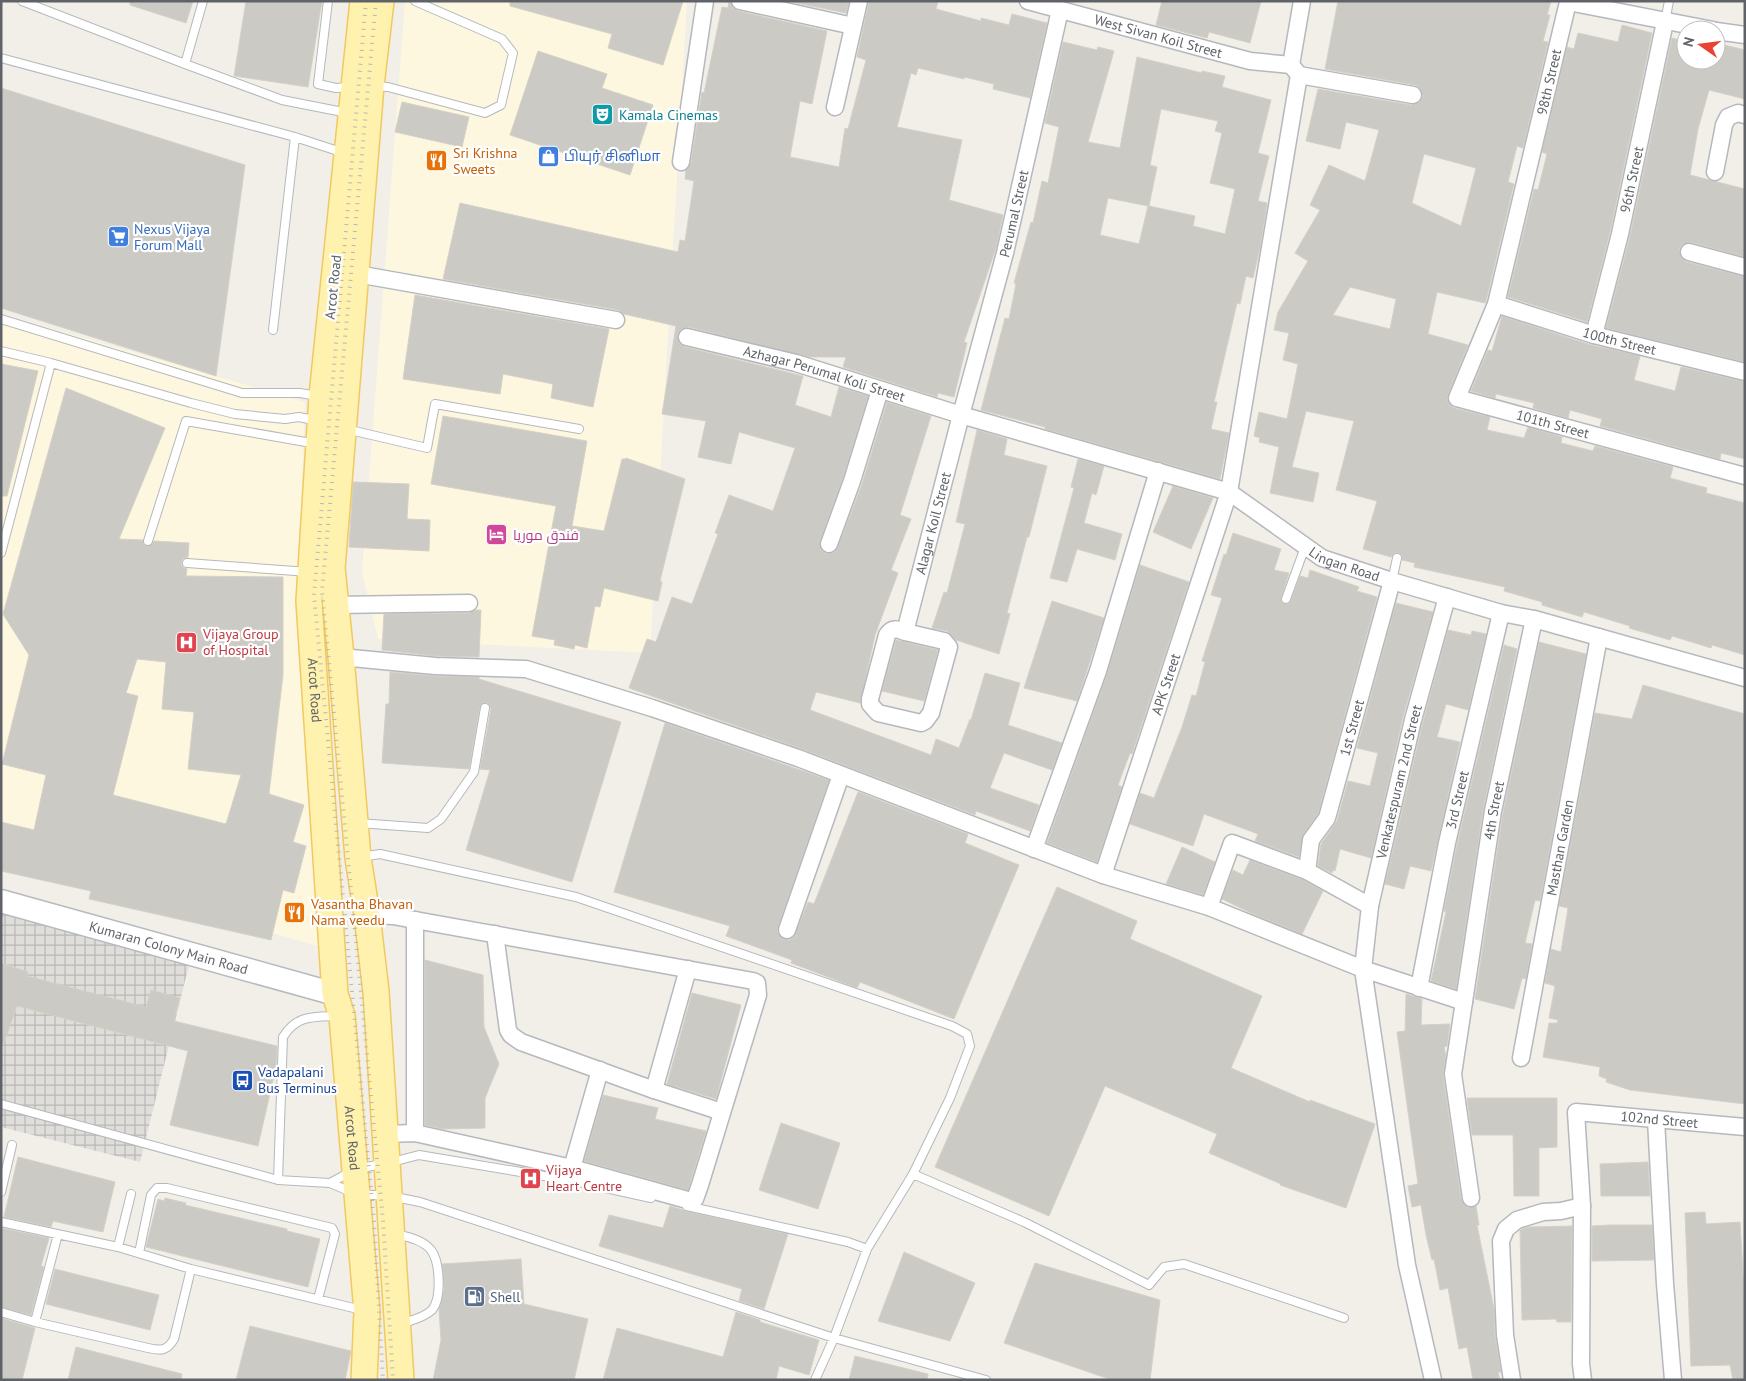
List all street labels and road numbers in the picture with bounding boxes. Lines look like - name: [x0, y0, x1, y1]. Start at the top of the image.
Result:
- street label: West Sivan Koil Street: [1092, 10, 1224, 62]
- street label: 98th Street: [1533, 47, 1565, 117]
- street label: 96th Street: [1616, 145, 1647, 214]
- street label: Perumal Street: [995, 168, 1033, 259]
- street label: Arcot Road: [321, 254, 345, 320]
- street label: 100th Street: [1581, 323, 1658, 359]
- street label: Azhagar Perumal Koli Street: [742, 342, 907, 406]
- street label: 101th Street: [1514, 405, 1591, 442]
- street label: Alagar Koil Street: [911, 470, 955, 576]
- street label: Lingan Road: [1305, 543, 1382, 585]
- street label: APK Street: [1147, 651, 1184, 717]
- street label: Arcot Road: [304, 657, 326, 723]
- street label: 1st Street: [1335, 697, 1368, 758]
- street label: Venkatespuram 2nd Street: [1372, 703, 1426, 862]
- street label: 3rd Street: [1442, 769, 1473, 831]
- street label: 4th Street: [1480, 779, 1508, 841]
- street label: Masthan Garden: [1542, 798, 1578, 897]
- street label: Kumaran Colony Main Road: [87, 917, 250, 978]
- street label: Arcot Road: [341, 1105, 364, 1171]
- street label: 102nd Street: [1620, 1107, 1699, 1132]

